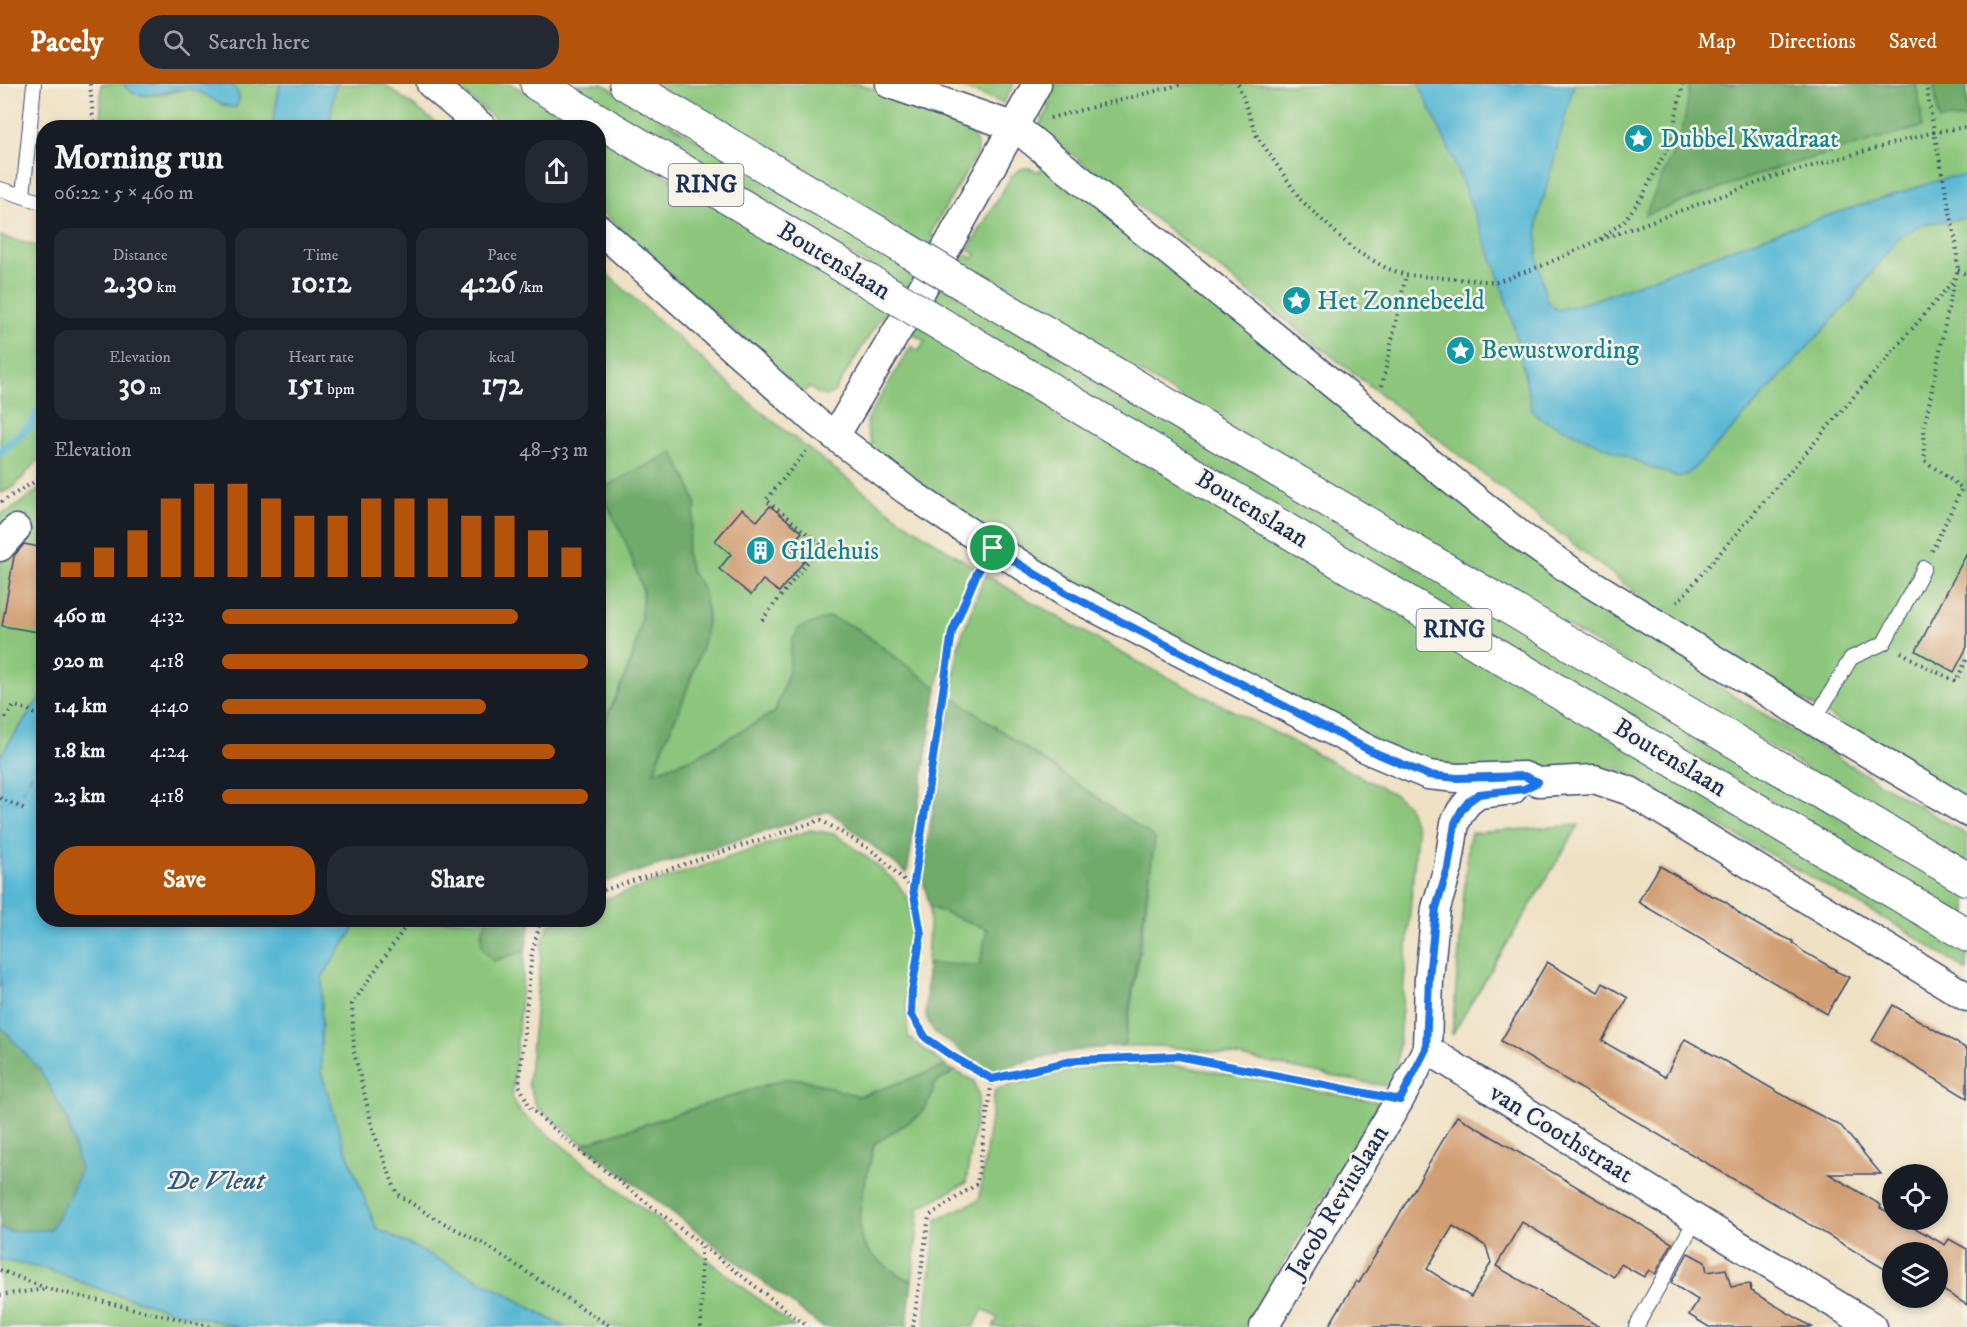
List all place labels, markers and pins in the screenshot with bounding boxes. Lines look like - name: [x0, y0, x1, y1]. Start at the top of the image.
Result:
- place icon: Dubbel Kwadraat: [1623, 123, 1655, 155]
- place label: Dubbel Kwadraat: [1660, 123, 1839, 156]
- place icon: Het Zonnebeeld: [1280, 285, 1312, 317]
- place label: Het Zonnebeeld: [1317, 285, 1485, 318]
- place icon: Bewustwording: [1444, 334, 1476, 366]
- place label: Bewustwording: [1481, 334, 1639, 367]
- pin: [967, 522, 1018, 573]
- building icon: Gildehuis: [744, 535, 776, 567]
- place label: Gildehuis: [781, 535, 879, 568]

